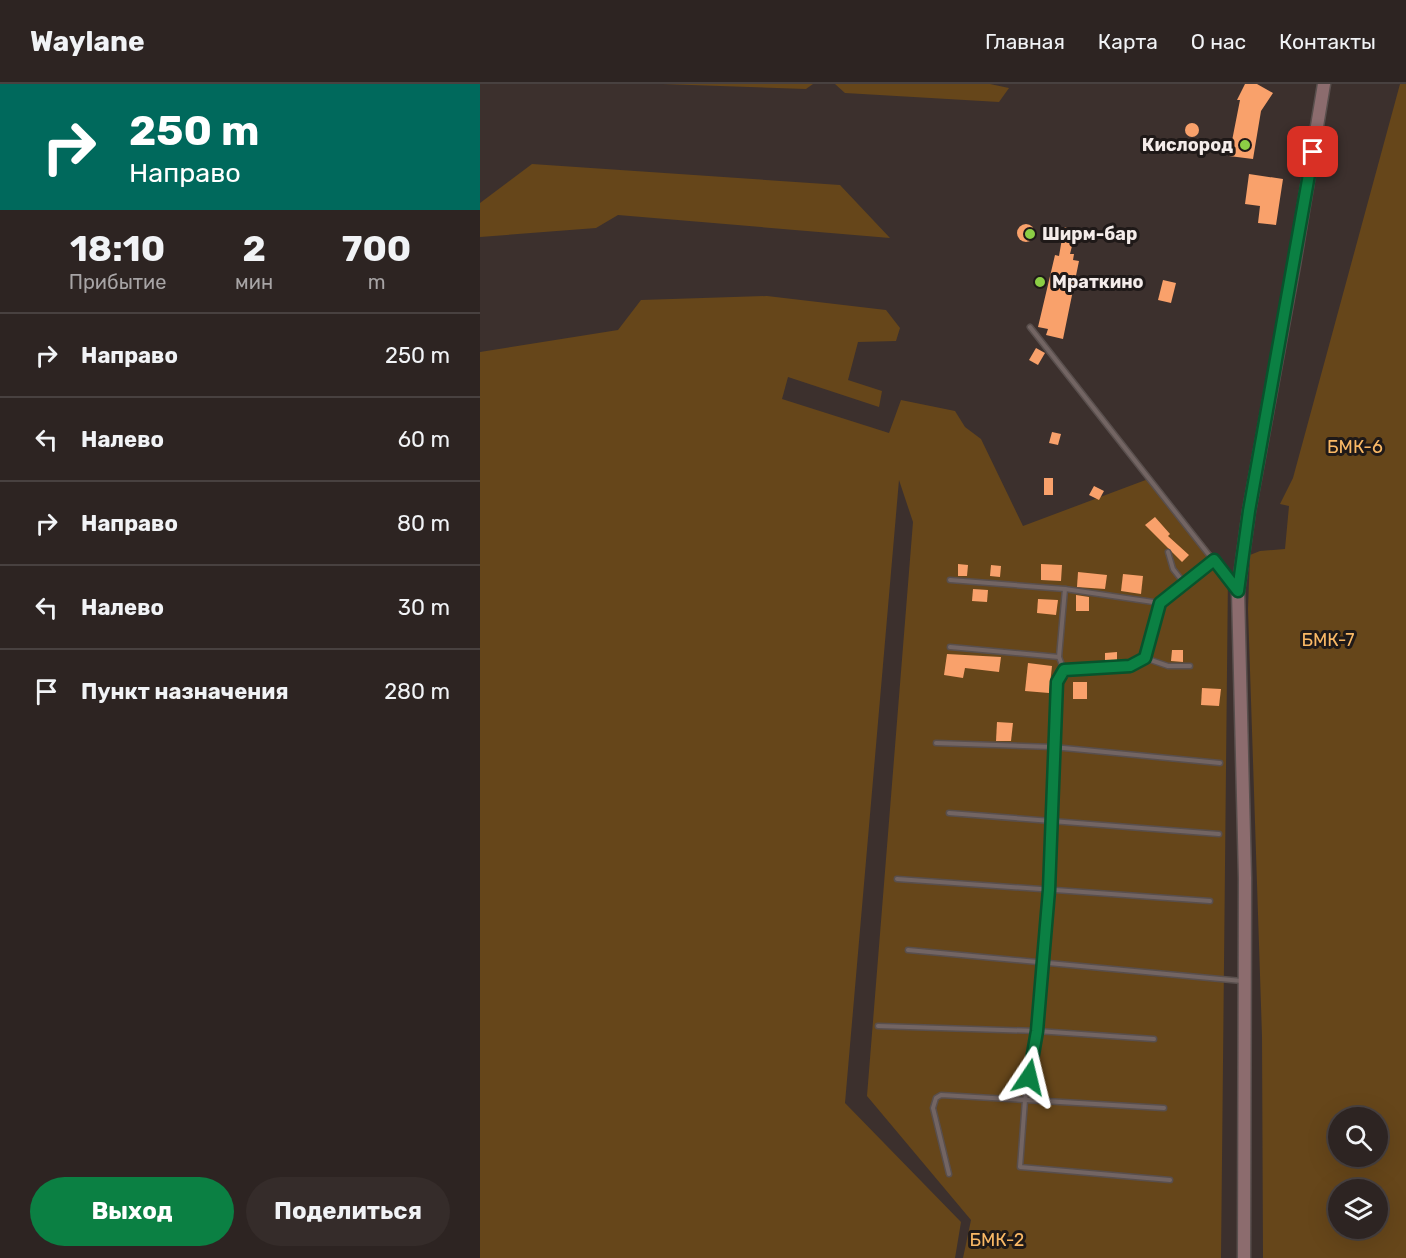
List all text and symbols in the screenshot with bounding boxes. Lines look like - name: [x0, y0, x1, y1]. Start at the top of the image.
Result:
- text: Waylane: [30, 25, 145, 58]
- text: Главная: [985, 29, 1065, 54]
- text: Карта: [1098, 29, 1158, 54]
- text: О нас: [1191, 29, 1246, 54]
- text: Контакты: [1279, 29, 1376, 54]
- text: 250 m: [129, 106, 259, 156]
- icon: right: [30, 108, 108, 186]
- pin: [1287, 126, 1338, 177]
- place label: Кислород: [1142, 134, 1233, 156]
- icon: arrive: [1296, 135, 1329, 168]
- marker: Кислород: [1238, 138, 1252, 152]
- text: Направо: [129, 157, 241, 189]
- place label: Ширм-бар: [1042, 223, 1137, 245]
- text: 18:10: [70, 227, 165, 270]
- text: 2: [242, 227, 266, 270]
- text: 700: [342, 227, 411, 270]
- marker: Ширм-бар: [1023, 227, 1037, 241]
- text: Прибытие: [69, 270, 166, 294]
- text: мин: [235, 270, 273, 294]
- text: m: [368, 270, 385, 294]
- place label: Мраткино: [1052, 271, 1144, 293]
- marker: Мраткино: [1033, 275, 1047, 289]
- icon: right: [30, 339, 63, 372]
- text: Направо: [81, 342, 178, 369]
- text: 250 m: [385, 342, 450, 369]
- icon: left: [30, 423, 63, 456]
- text: Налево: [81, 426, 164, 453]
- text: 60 m: [398, 426, 450, 453]
- park label: БМК-6: [1327, 436, 1383, 458]
- icon: right: [30, 507, 63, 540]
- text: Направо: [81, 510, 178, 537]
- text: 80 m: [397, 510, 450, 537]
- icon: left: [30, 591, 63, 624]
- text: Налево: [81, 594, 164, 621]
- text: 30 m: [398, 594, 450, 621]
- park label: БМК-7: [1301, 629, 1355, 651]
- icon: arrive: [30, 675, 63, 708]
- text: Пункт назначения: [81, 678, 289, 705]
- text: 280 m: [384, 678, 450, 705]
- position arrow: [997, 1045, 1061, 1109]
- map controls: [1328, 1107, 1388, 1239]
- button: search: [1328, 1107, 1388, 1167]
- button: Выход: [30, 1177, 234, 1246]
- button: Поделиться: [246, 1177, 450, 1246]
- button: layers: [1328, 1179, 1388, 1239]
- park label: БМК-2: [970, 1229, 1024, 1251]

